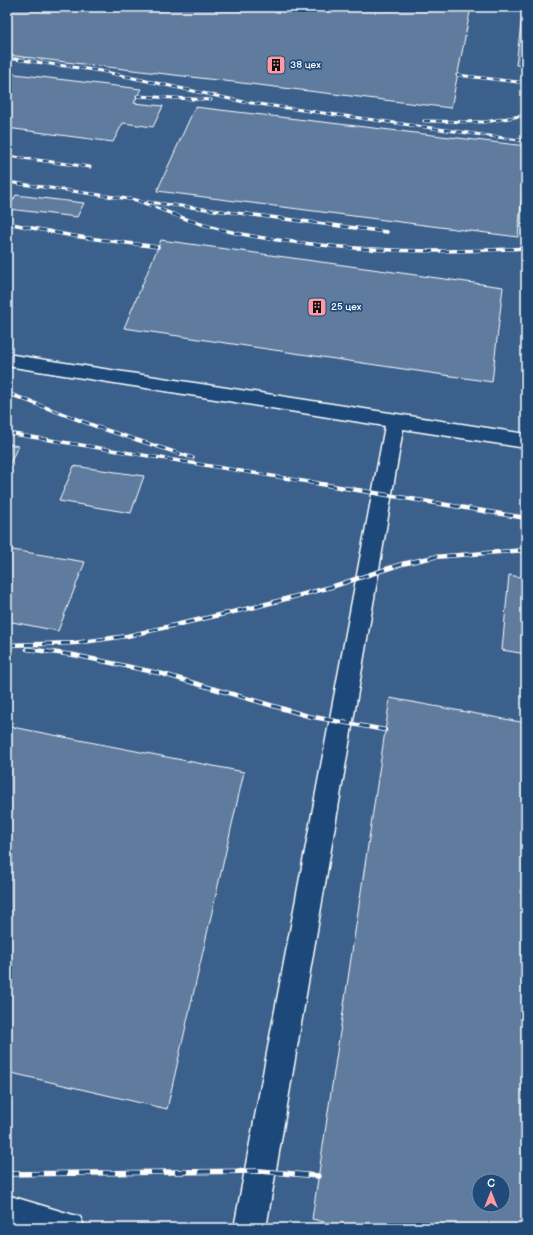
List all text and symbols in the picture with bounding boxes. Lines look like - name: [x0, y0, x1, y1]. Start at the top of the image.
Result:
- building icon: 38 цех: [265, 54, 287, 76]
- place label: 38 цех: [290, 59, 321, 71]
- building icon: 25 цех: [306, 296, 328, 318]
- place label: 25 цех: [331, 301, 362, 313]
- north arrow: [471, 1173, 511, 1213]
- text: С: [487, 1177, 495, 1190]

